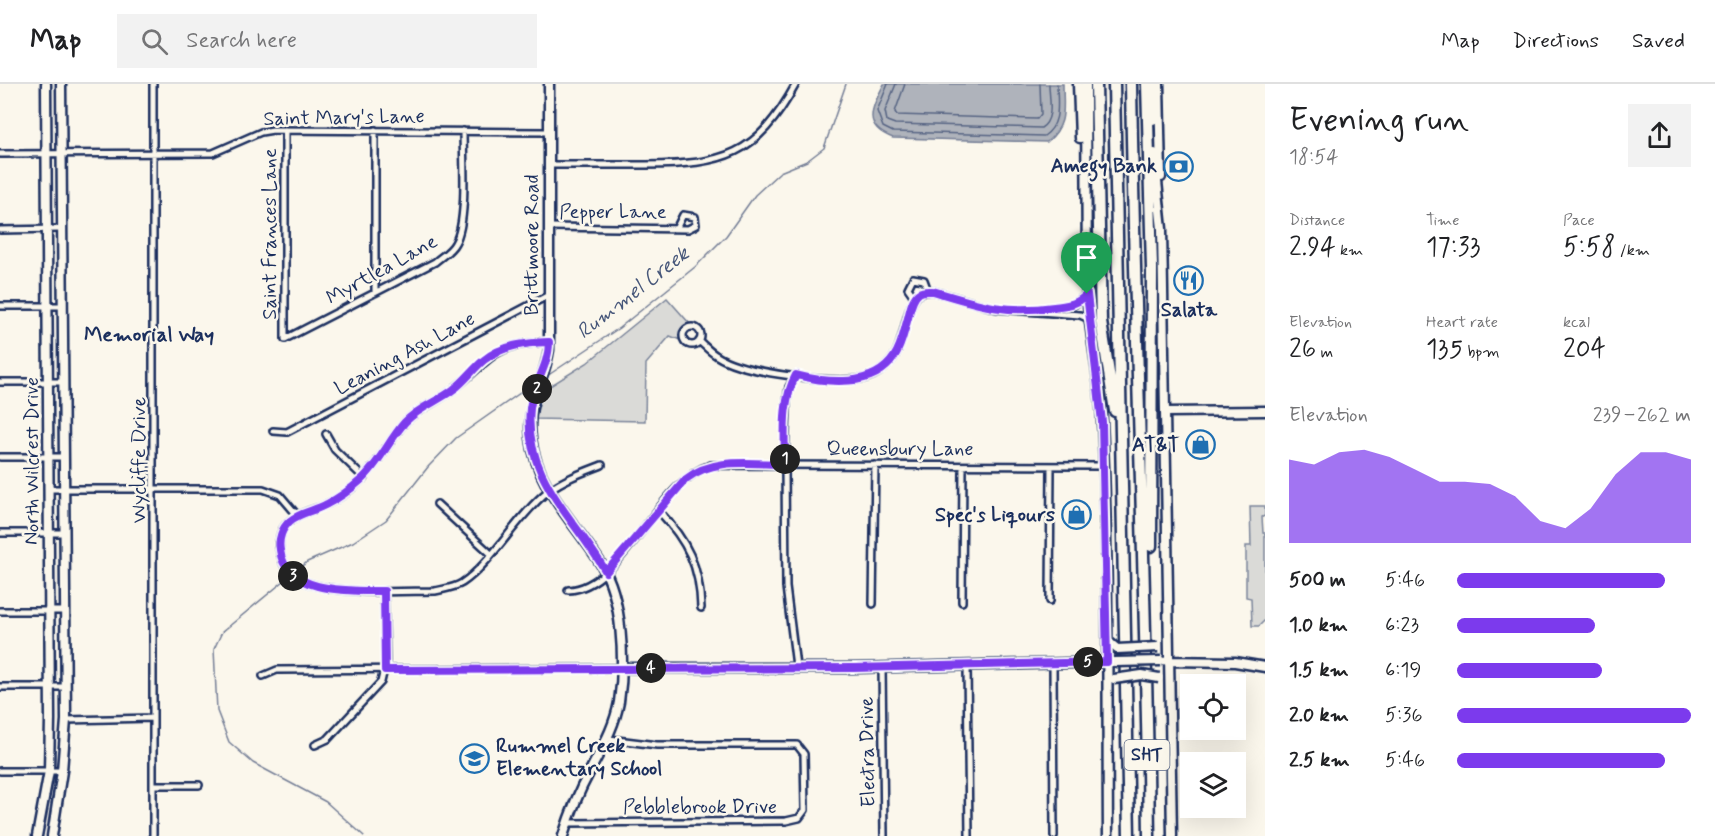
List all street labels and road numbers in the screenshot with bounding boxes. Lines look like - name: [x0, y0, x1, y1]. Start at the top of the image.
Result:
- street label: Saint Mary's Lane: [263, 103, 425, 133]
- street label: Saint Frances Lane: [257, 148, 284, 320]
- street label: Brittmoore Road: [519, 174, 546, 316]
- street label: Pepper Lane: [559, 199, 667, 226]
- street label: Myrtlea Lane: [322, 228, 443, 312]
- street label: Leaning Ash Lane: [330, 306, 480, 402]
- street label: North Wilcrest Drive: [19, 377, 46, 545]
- street label: Wycliffe Drive: [126, 397, 153, 523]
- street label: Queensbury Lane: [827, 436, 973, 463]
- street label: Electra Drive: [854, 696, 882, 808]
- road number: SHT: [1124, 740, 1170, 770]
- street label: Pebblebrook Drive: [623, 794, 777, 821]

